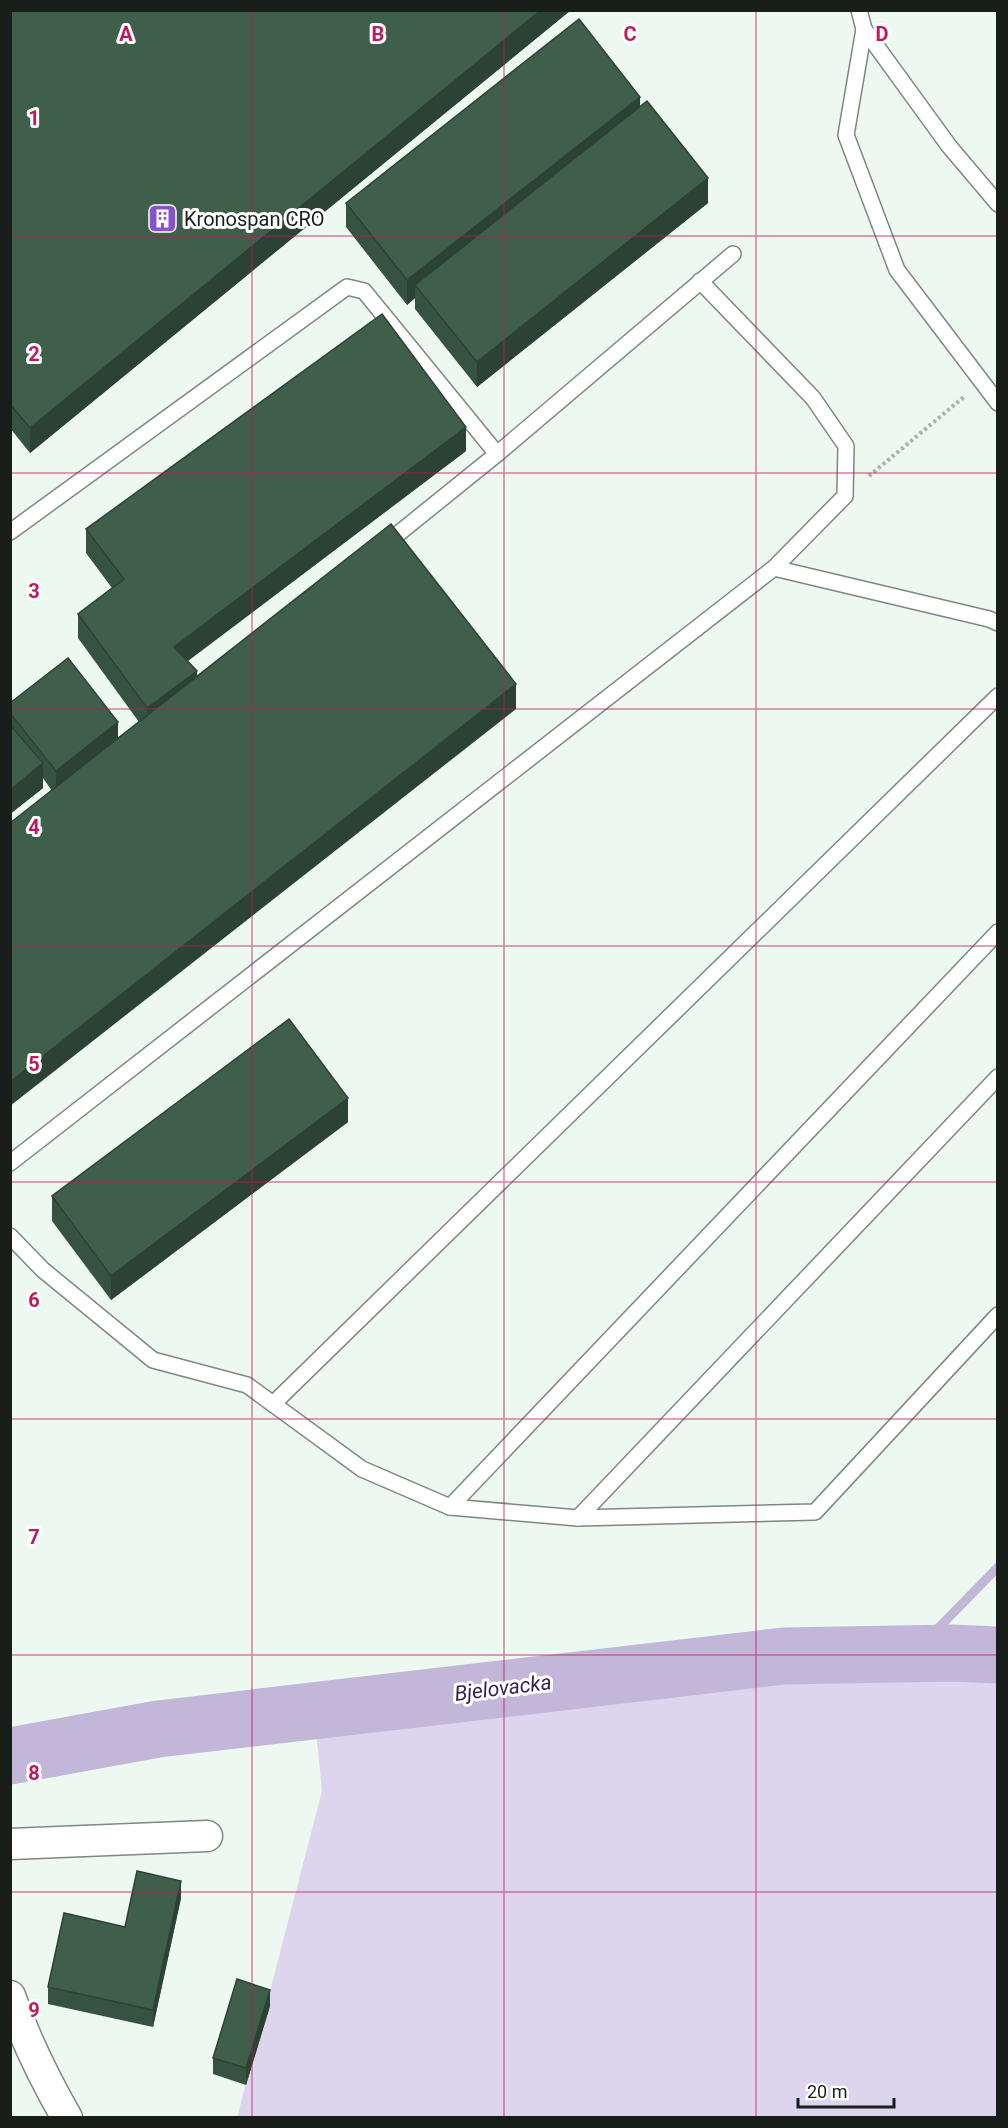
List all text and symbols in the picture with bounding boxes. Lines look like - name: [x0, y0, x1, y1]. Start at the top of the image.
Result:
- text: A: [119, 22, 133, 46]
- text: B: [372, 22, 384, 46]
- text: C: [623, 22, 637, 46]
- text: D: [876, 22, 889, 46]
- text: 1: [28, 106, 40, 130]
- building icon: Kronospan CRO: [147, 203, 179, 235]
- place label: Kronospan CRO: [184, 207, 325, 231]
- text: 2: [28, 342, 40, 366]
- text: 3: [28, 579, 40, 603]
- text: 4: [28, 815, 40, 839]
- text: 5: [28, 1052, 40, 1076]
- text: 6: [28, 1288, 40, 1312]
- text: 7: [28, 1525, 40, 1549]
- water label: Bjelovacka: [453, 1670, 553, 1706]
- text: 8: [28, 1761, 40, 1785]
- text: 9: [28, 1998, 40, 2022]
- scale bar: [798, 2071, 894, 2109]
- text: 20 m: [807, 2081, 847, 2102]

